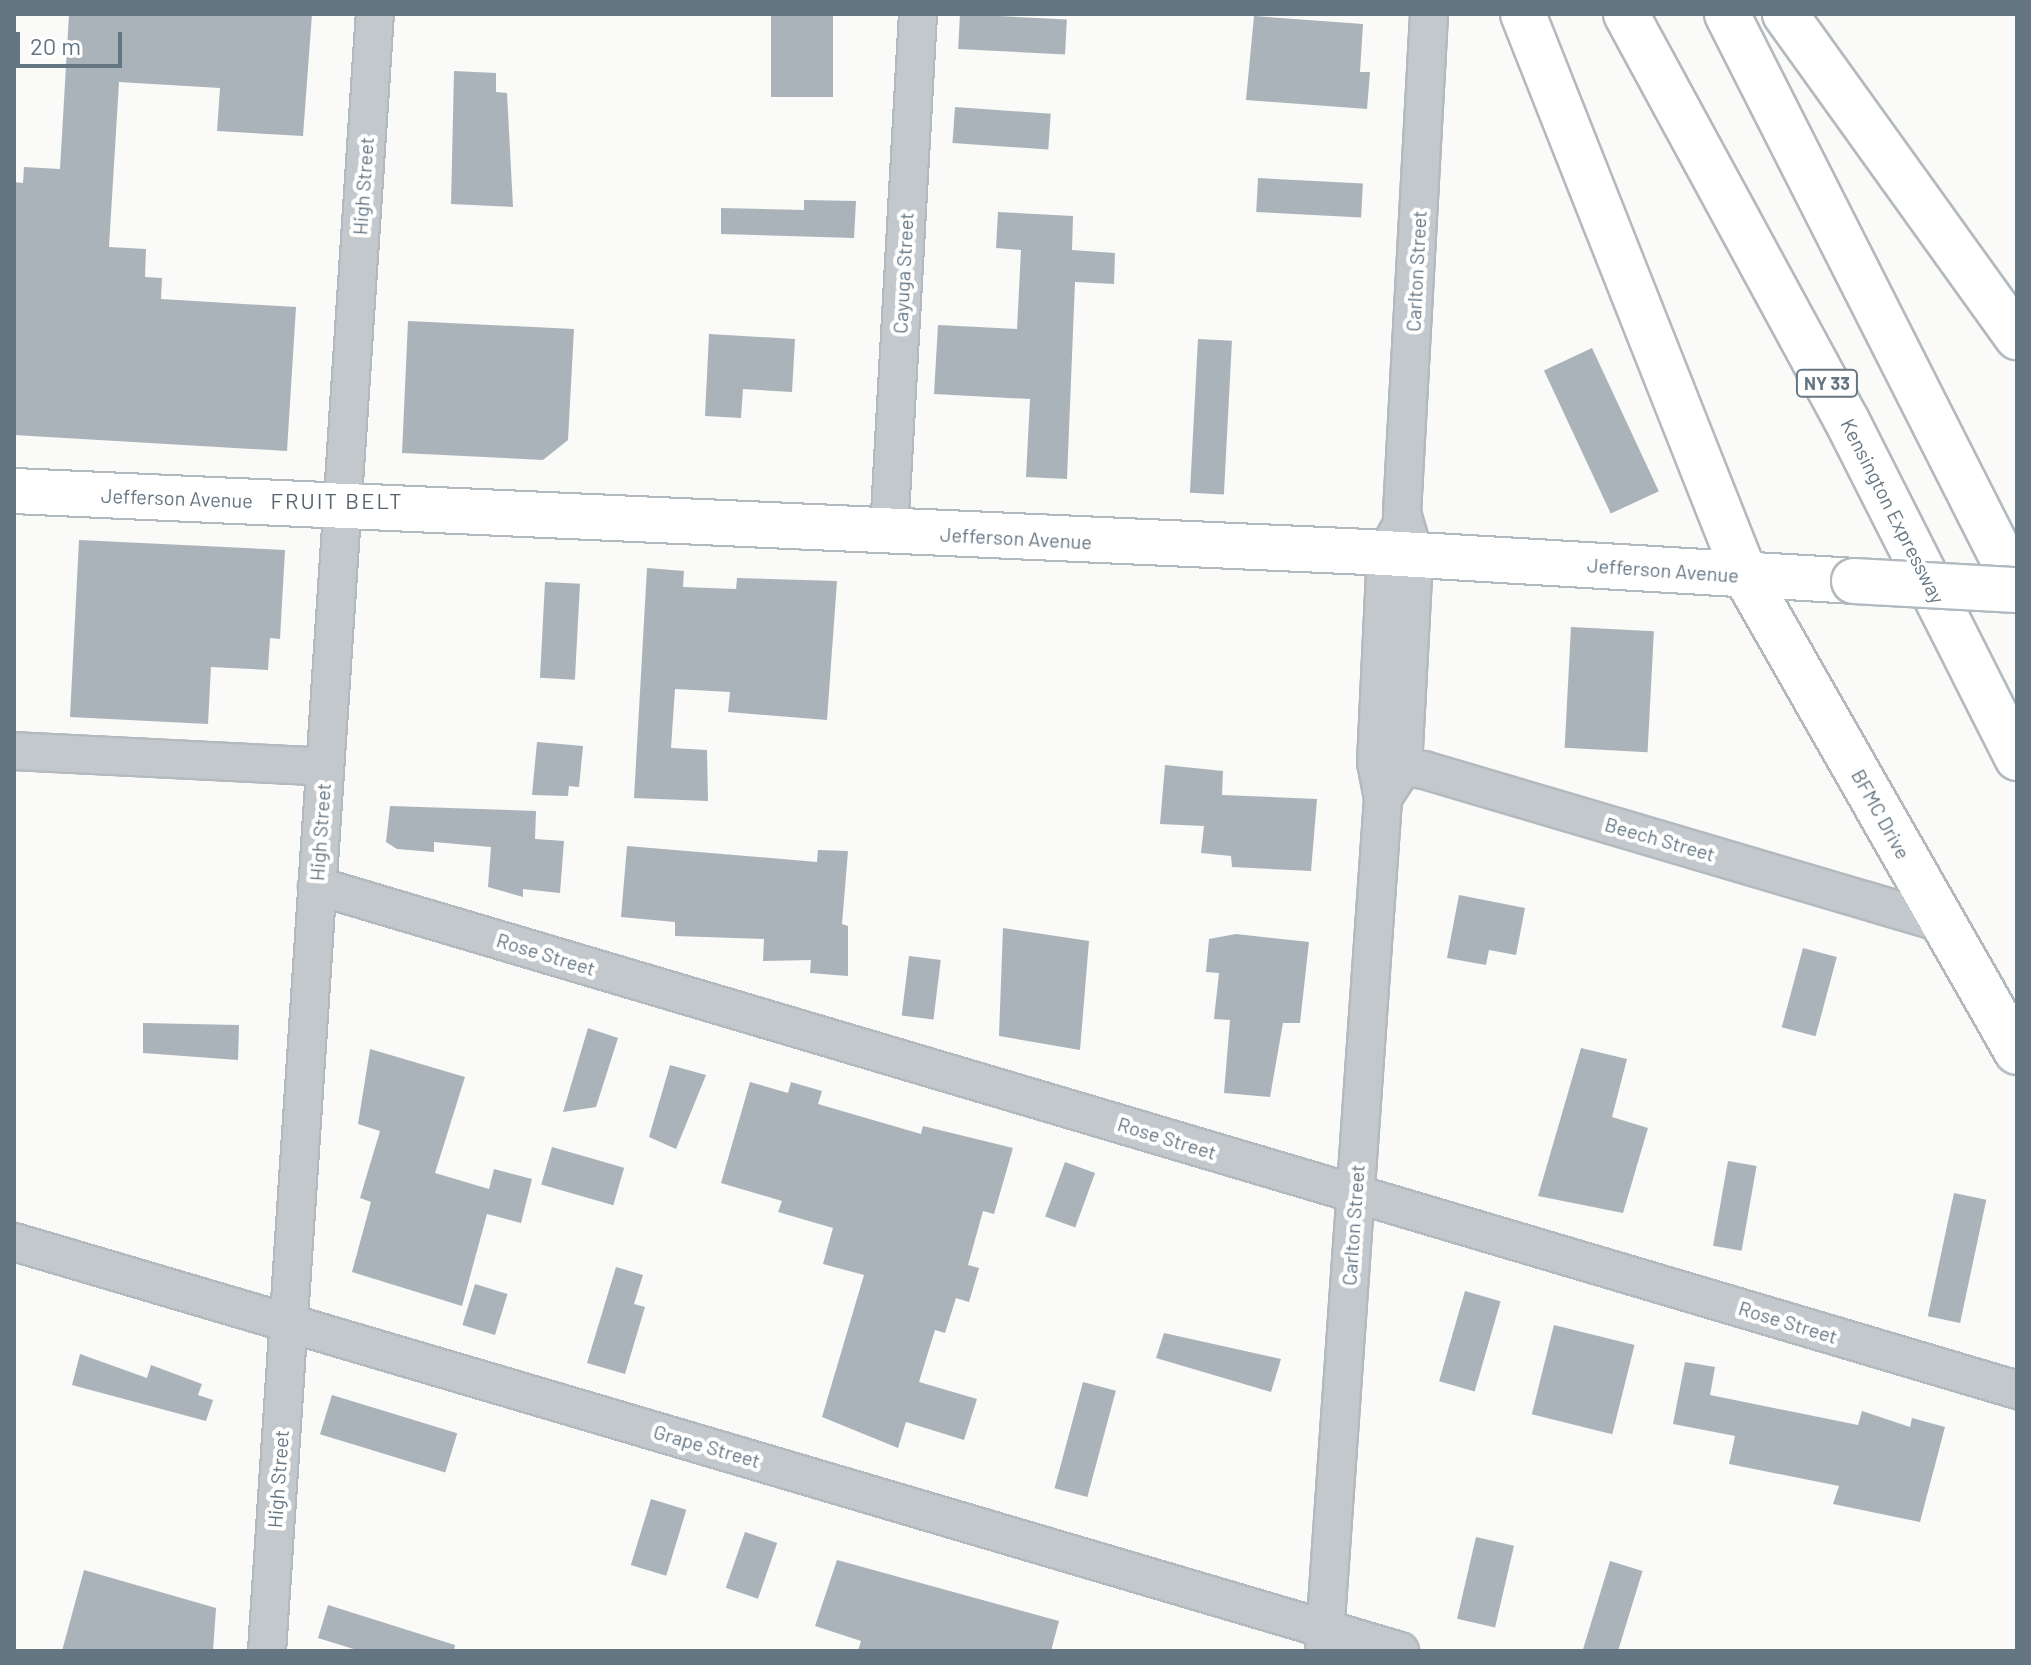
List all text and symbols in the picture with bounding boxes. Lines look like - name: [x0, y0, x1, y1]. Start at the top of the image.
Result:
- scale bar: [20, 16, 126, 66]
- text: 20 m: [30, 31, 81, 60]
- street label: High Street: [348, 136, 378, 236]
- street label: Carlton Street: [1401, 210, 1431, 332]
- street label: Cayuga Street: [888, 212, 918, 334]
- road number: NY 33: [1795, 369, 1859, 397]
- street label: Kensington Expressway: [1836, 414, 1950, 608]
- street label: Jefferson Avenue: [101, 483, 253, 513]
- district label: FRUIT BELT: [271, 488, 403, 514]
- street label: Jefferson Avenue: [939, 522, 1093, 554]
- street label: Jefferson Avenue: [1586, 553, 1740, 587]
- street label: BFMC Drive: [1847, 765, 1915, 863]
- street label: High Street: [305, 782, 335, 882]
- street label: Beech Street: [1602, 812, 1718, 866]
- street label: Rose Street: [494, 928, 598, 980]
- street label: Rose Street: [1115, 1112, 1219, 1164]
- street label: Carlton Street: [1337, 1164, 1369, 1286]
- street label: Rose Street: [1736, 1296, 1840, 1348]
- street label: Grape Street: [651, 1419, 763, 1473]
- street label: High Street: [263, 1429, 293, 1529]

